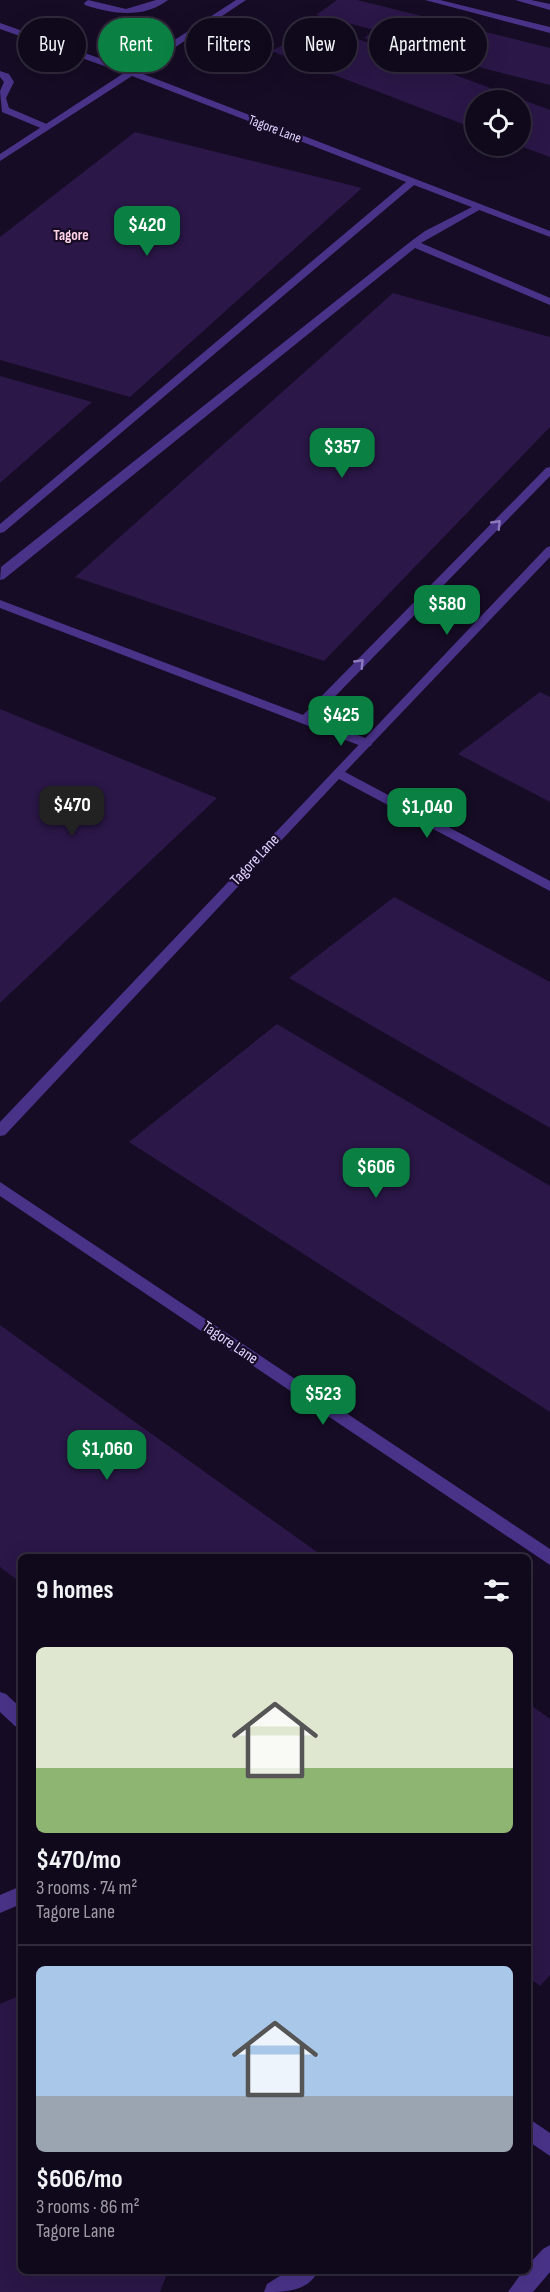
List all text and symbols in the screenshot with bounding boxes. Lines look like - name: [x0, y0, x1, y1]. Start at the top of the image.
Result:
- chip: Buy: [18, 18, 86, 72]
- chip: Rent: [98, 18, 174, 72]
- chip: Filters: [186, 18, 272, 72]
- chip: New: [284, 18, 357, 72]
- chip: Apartment: [369, 18, 487, 72]
- map controls: [465, 90, 531, 156]
- button: locate: [465, 90, 531, 156]
- street label: Tagore Lane: [246, 111, 304, 147]
- pin: $420: [111, 206, 183, 257]
- text: $420: [128, 213, 166, 237]
- district label: Tagore: [53, 226, 89, 245]
- pin: $357: [306, 428, 378, 479]
- text: $357: [324, 435, 360, 459]
- one-way arrow: [489, 521, 500, 532]
- pin: $580: [411, 585, 483, 636]
- text: $580: [428, 592, 466, 616]
- one-way arrow: [353, 660, 364, 671]
- pin: $425: [305, 696, 377, 747]
- text: $425: [322, 703, 360, 727]
- pin: $470: [36, 786, 108, 837]
- pin: $1,040: [378, 788, 476, 839]
- text: $470: [53, 793, 91, 817]
- text: $1,040: [401, 795, 453, 819]
- street label: Tagore Lane: [226, 830, 284, 890]
- pin: $606: [340, 1148, 412, 1199]
- text: $606: [357, 1155, 395, 1179]
- street label: Tagore Lane: [198, 1317, 262, 1369]
- pin: $523: [287, 1375, 359, 1426]
- text: $523: [305, 1382, 341, 1406]
- pin: $1,060: [58, 1430, 156, 1481]
- text: $1,060: [81, 1437, 133, 1461]
- icon: filters: [480, 1574, 513, 1607]
- text: 9 homes: [36, 1575, 114, 1606]
- icon: home: [221, 1686, 329, 1794]
- text: $470/mo: [36, 1845, 121, 1876]
- text: 3 rooms · 74 m²: [36, 1876, 138, 1900]
- text: Tagore Lane: [36, 1900, 115, 1924]
- icon: home: [221, 2005, 329, 2113]
- text: $606/mo: [36, 2164, 123, 2195]
- text: 3 rooms · 86 m²: [36, 2195, 140, 2219]
- text: Tagore Lane: [36, 2219, 115, 2243]

